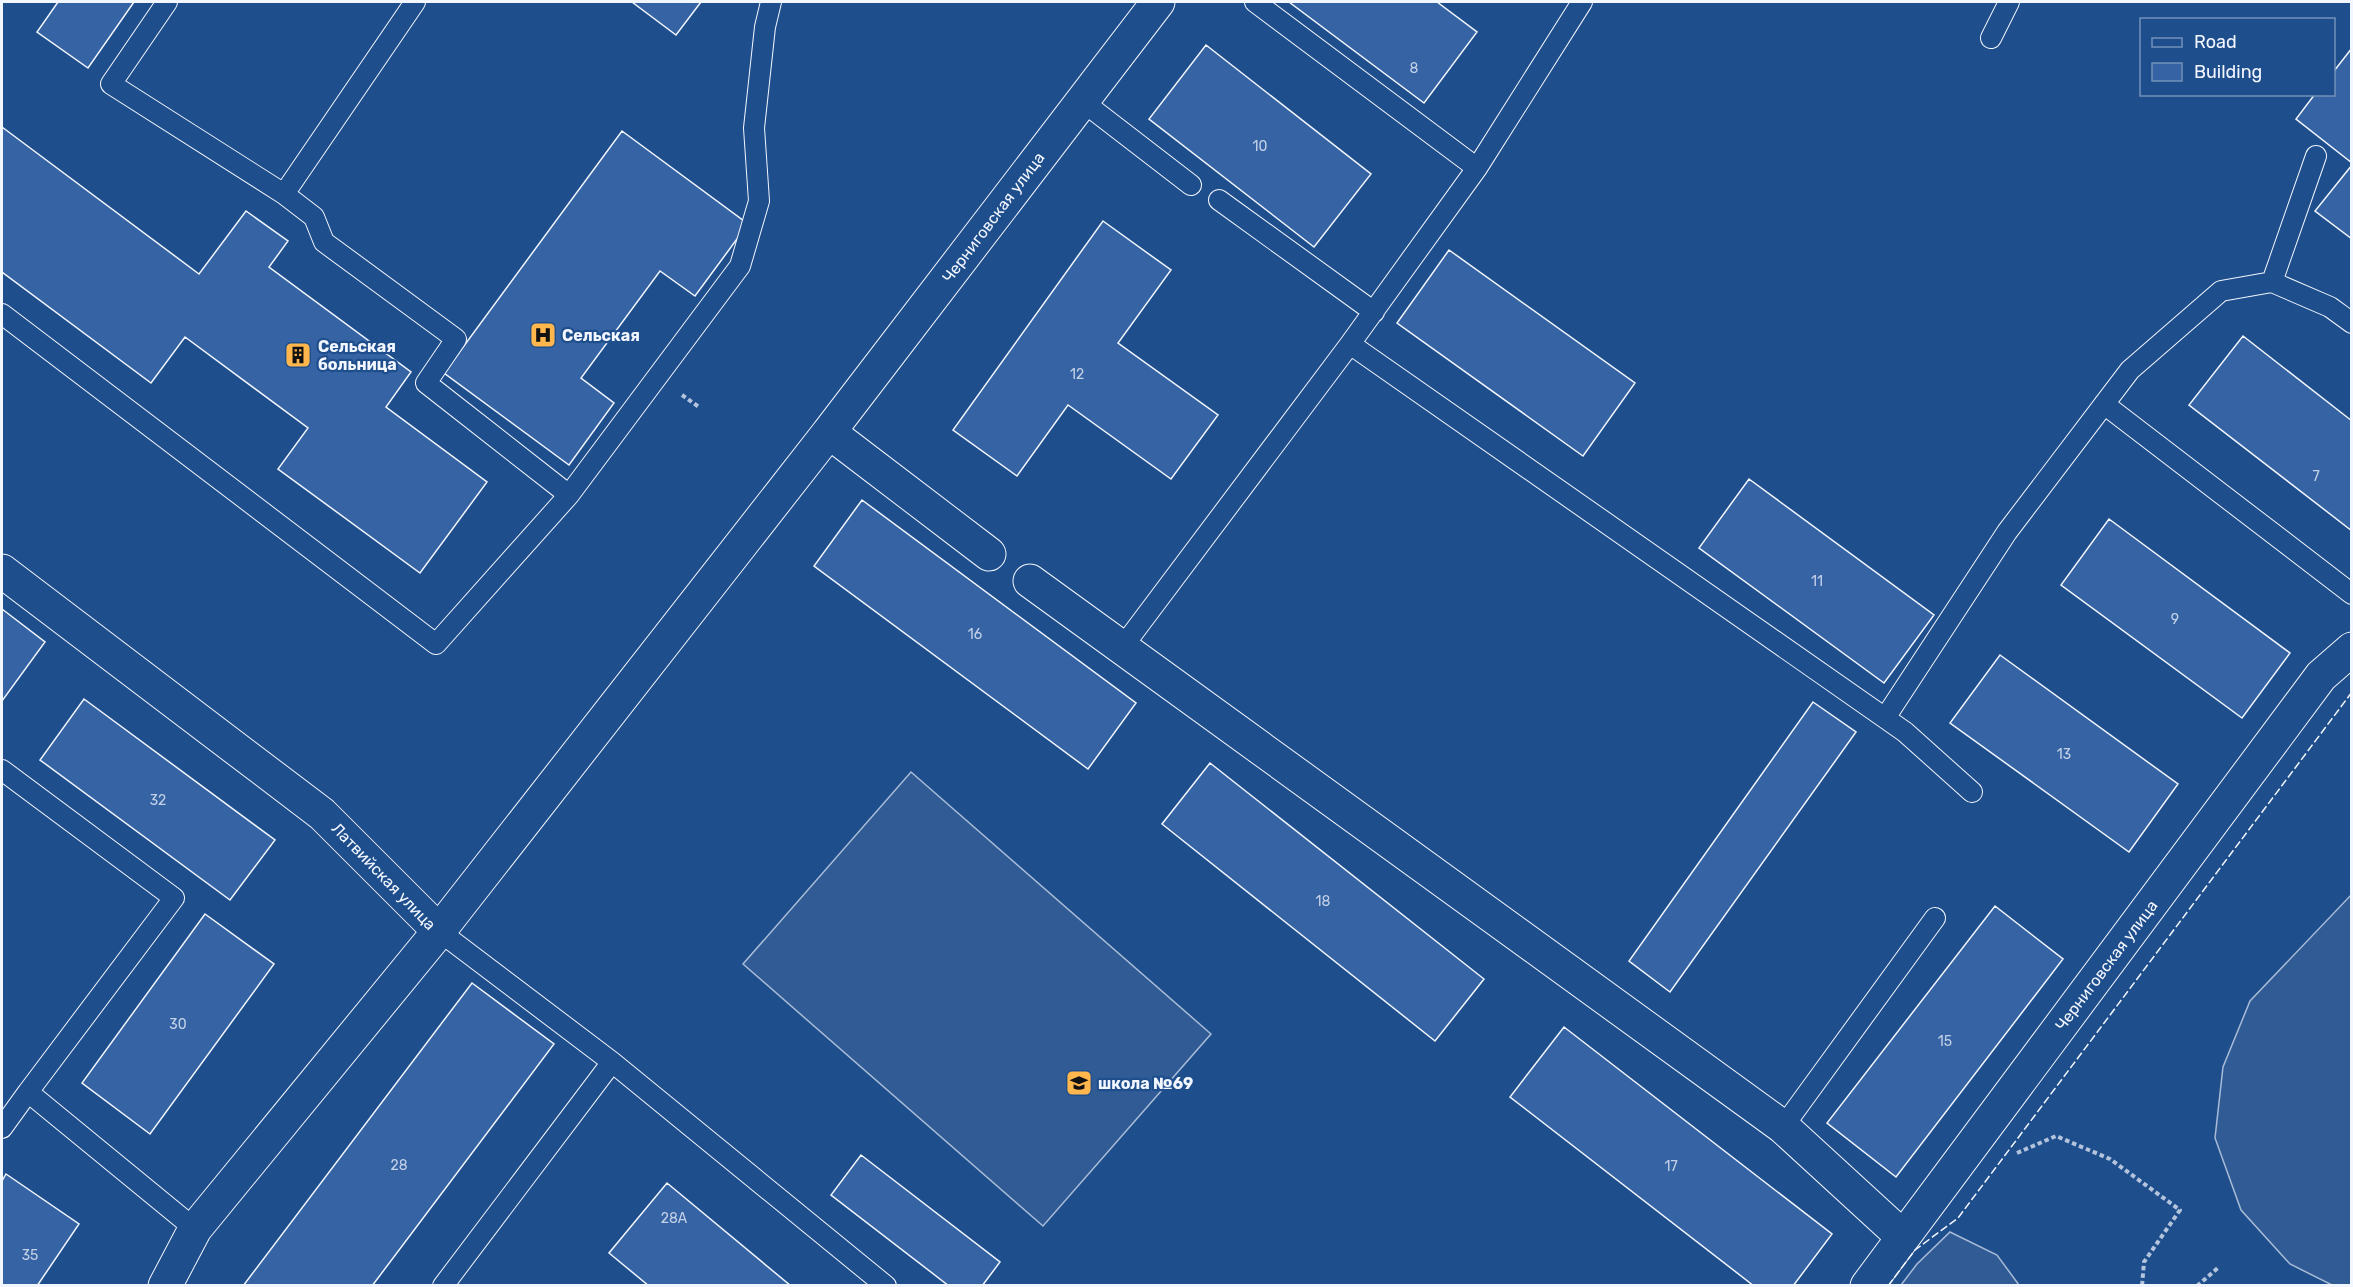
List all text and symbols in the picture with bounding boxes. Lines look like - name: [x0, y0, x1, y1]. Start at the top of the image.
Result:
- legend: [2140, 18, 2335, 96]
- text: Road: [2194, 31, 2237, 53]
- house number: 8: [1410, 60, 1419, 77]
- text: Building: [2194, 61, 2262, 83]
- house number: 10: [1253, 138, 1268, 155]
- street label: Черниговская улица: [938, 148, 1049, 286]
- hospital icon: Сельская: [528, 320, 558, 350]
- place label: Сельская: [562, 326, 640, 345]
- place label: Сельская больница: [318, 337, 397, 374]
- building icon: Сельская больница: [283, 340, 313, 370]
- house number: 12: [1070, 366, 1084, 383]
- house number: 7: [2312, 468, 2320, 485]
- house number: 11: [1811, 573, 1823, 590]
- house number: 9: [2171, 611, 2179, 628]
- house number: 16: [968, 626, 982, 643]
- house number: 13: [2057, 746, 2071, 763]
- house number: 32: [150, 792, 166, 809]
- street label: Латвийская улица: [328, 819, 440, 934]
- house number: 18: [1316, 893, 1331, 910]
- street label: Черниговская улица: [2051, 896, 2162, 1034]
- house number: 30: [169, 1016, 187, 1033]
- house number: 15: [1938, 1033, 1952, 1050]
- school or university icon: школа №69: [1064, 1068, 1094, 1098]
- place label: школа №69: [1098, 1074, 1193, 1093]
- house number: 28: [390, 1157, 408, 1174]
- house number: 17: [1664, 1158, 1678, 1175]
- house number: 28А: [661, 1210, 688, 1227]
- house number: 35: [22, 1247, 38, 1264]

